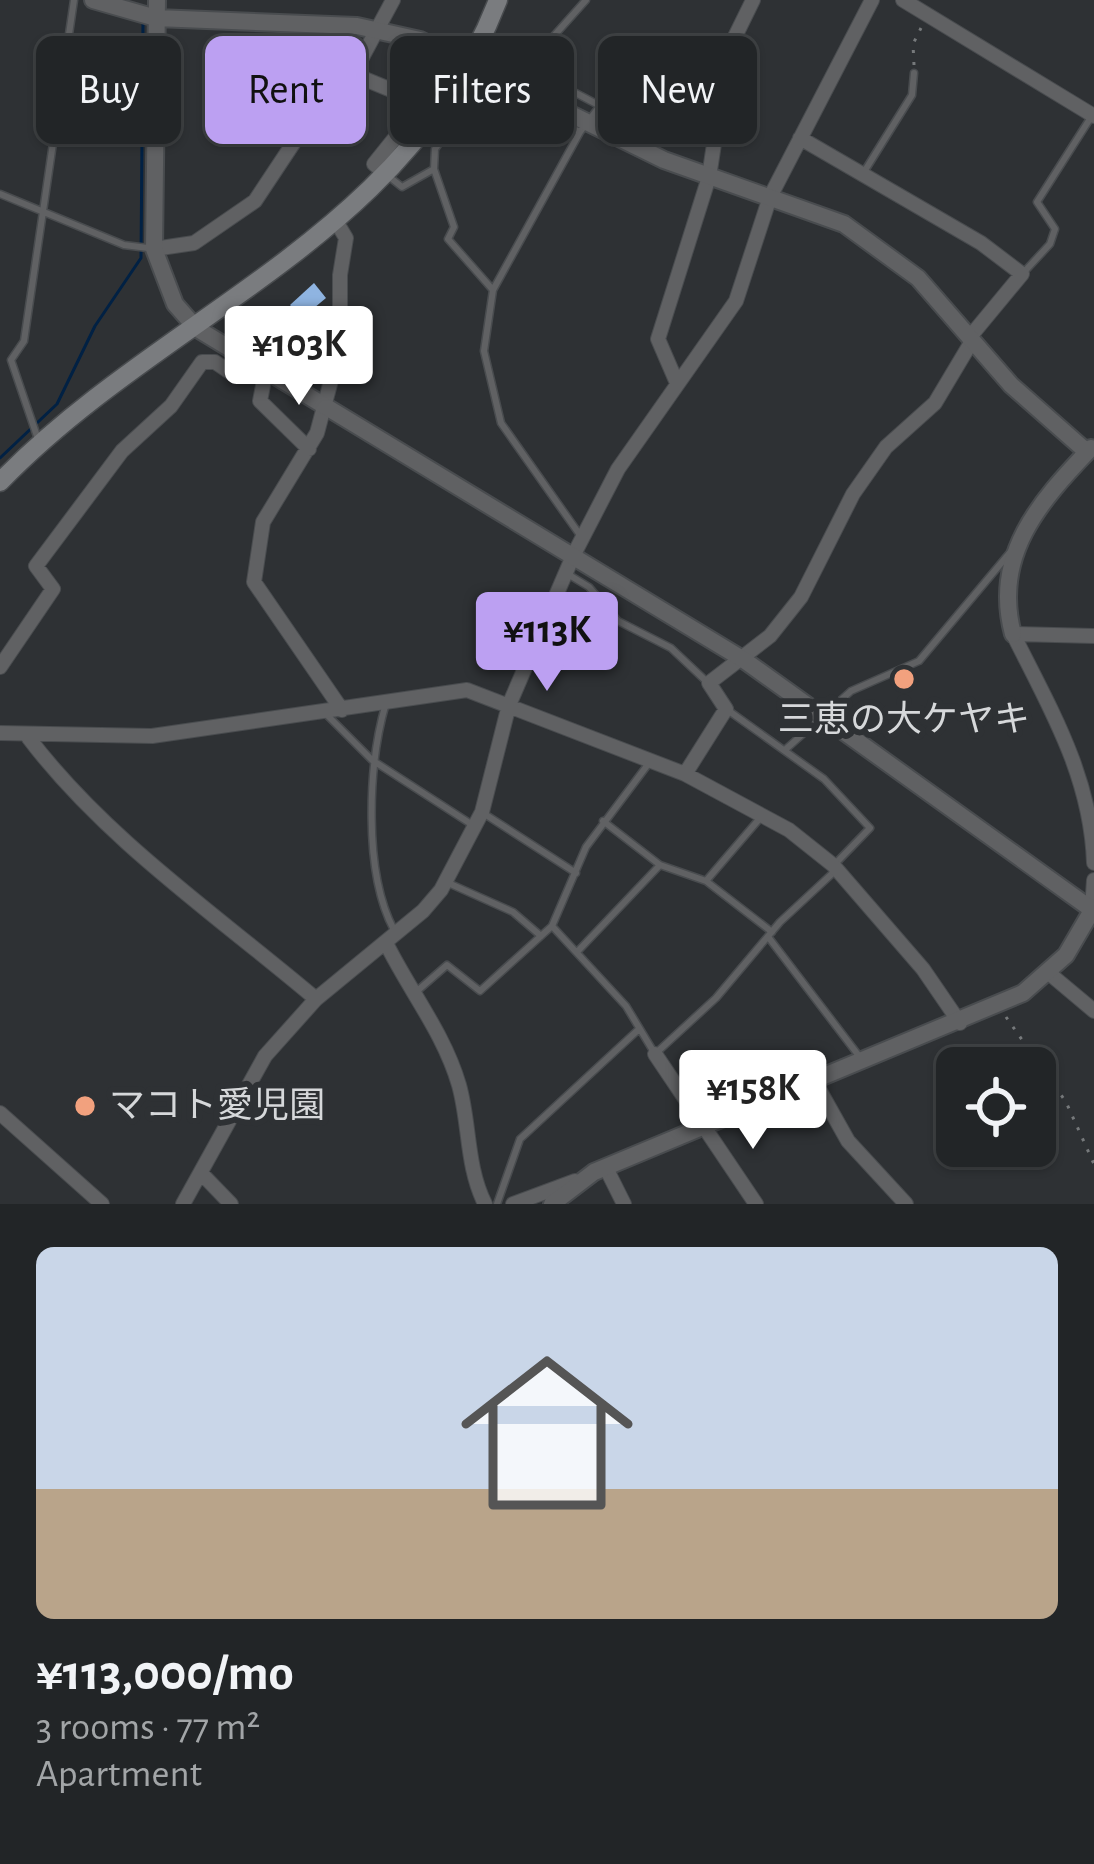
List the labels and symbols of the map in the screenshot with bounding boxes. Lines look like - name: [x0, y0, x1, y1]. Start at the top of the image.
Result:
- pin: ¥103K: [215, 306, 383, 408]
- pin: ¥113K: [463, 592, 631, 694]
- marker: 三恵の大ケヤキ: [891, 666, 917, 692]
- place label: 三恵の大ケヤキ: [778, 700, 1030, 738]
- pin: ¥158K: [669, 1050, 837, 1152]
- place label: マコト愛児園: [109, 1086, 325, 1124]
- marker: マコト愛児園: [72, 1093, 98, 1119]

